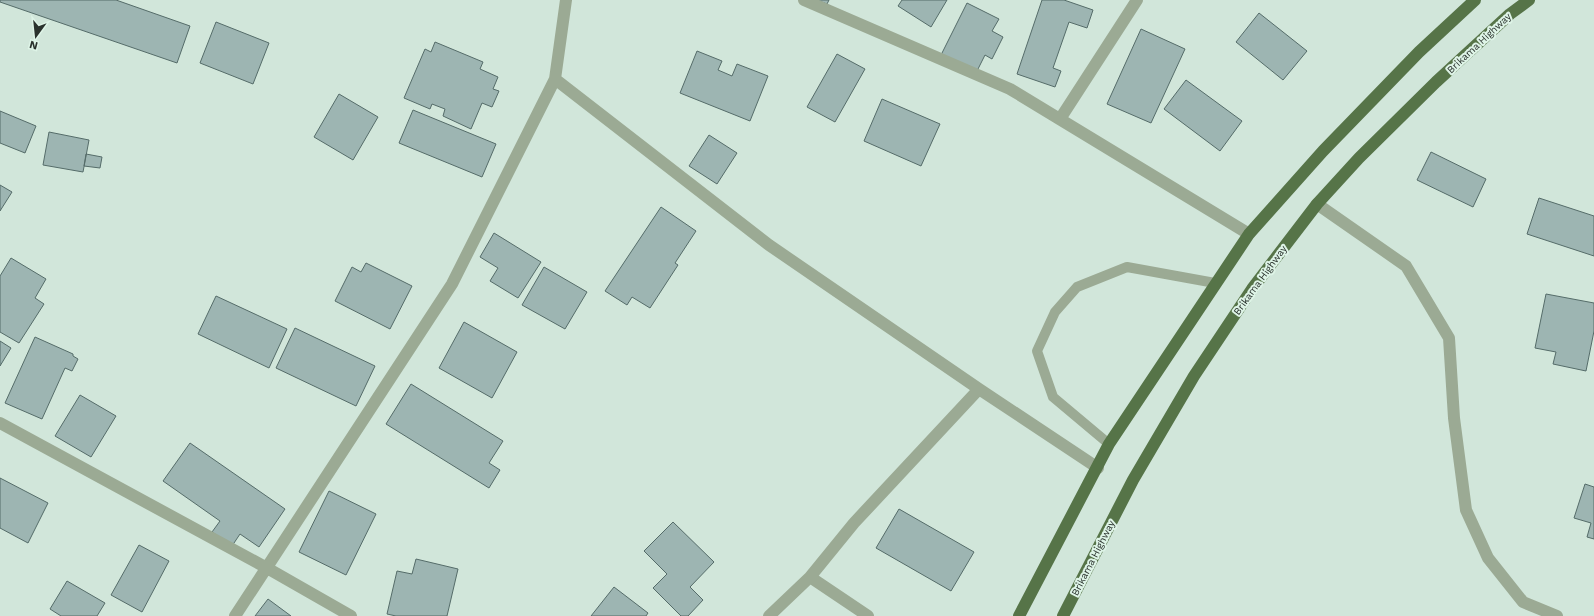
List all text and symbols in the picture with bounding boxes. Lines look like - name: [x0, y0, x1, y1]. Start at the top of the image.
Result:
- street label: Brikama Highway: [1445, 10, 1514, 75]
- north arrow: [16, 16, 56, 56]
- text: N: [28, 38, 39, 53]
- street label: Brikama Highway: [1231, 242, 1289, 317]
- street label: Brikama Highway: [1069, 518, 1117, 598]

